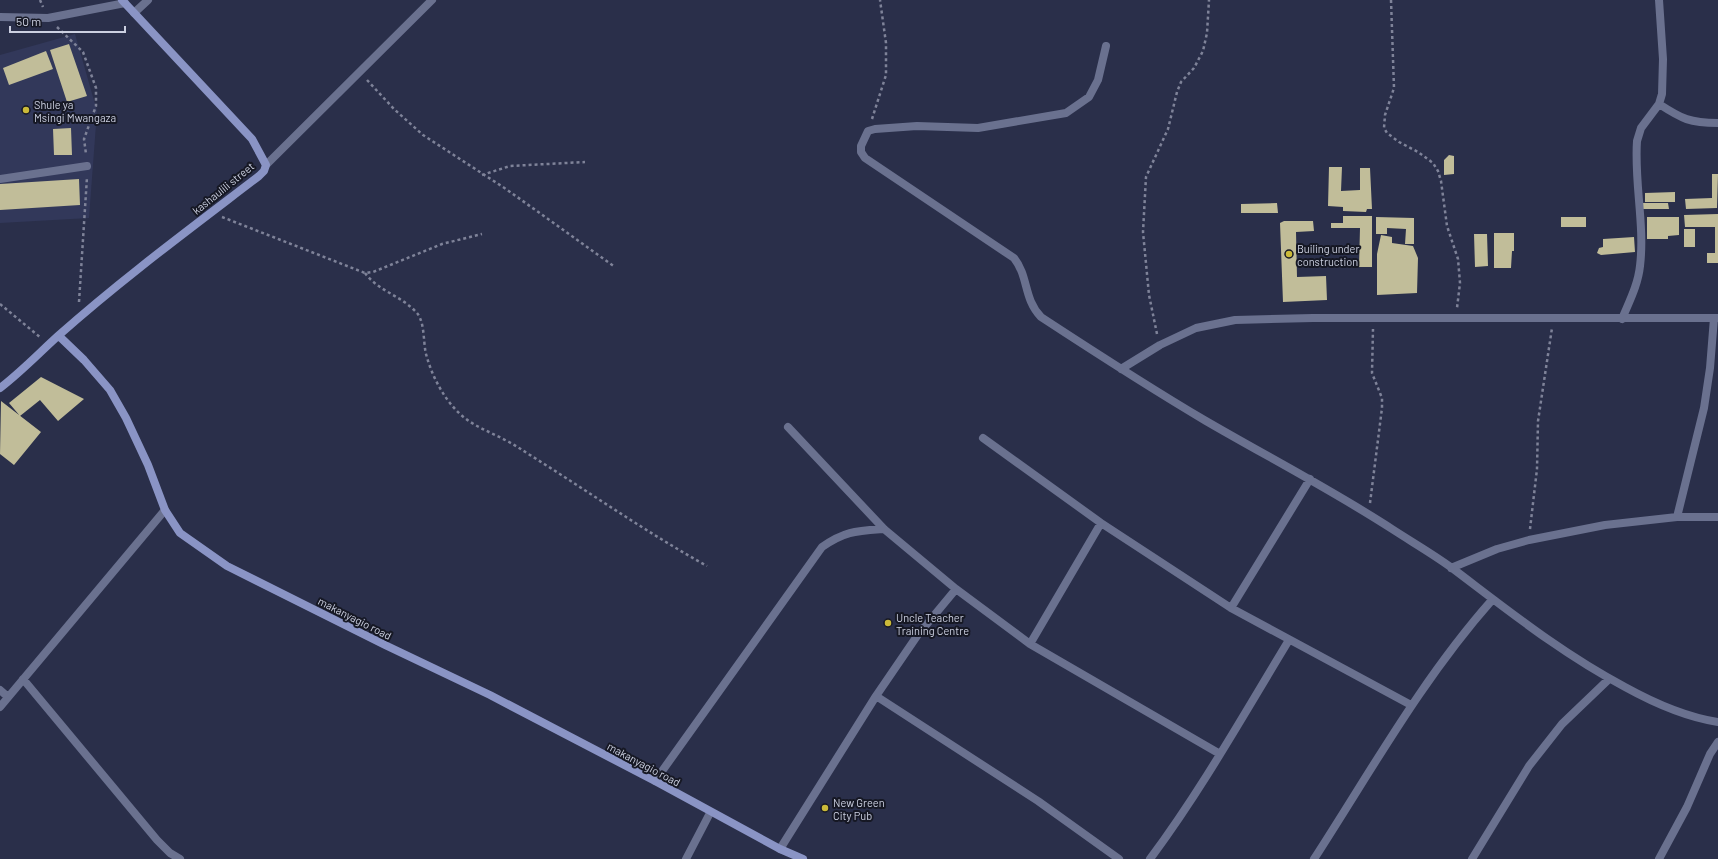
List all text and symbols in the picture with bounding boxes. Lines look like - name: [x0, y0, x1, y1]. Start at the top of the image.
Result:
- scale bar: [10, 8, 125, 34]
- text: 50 m: [16, 14, 41, 28]
- place label: Shule ya Msingi Mwangaza: [34, 98, 116, 124]
- marker: Shule ya Msingi Mwangaza: [21, 105, 31, 115]
- street label: kashaulili street: [190, 159, 256, 217]
- place label: Builing under construction: [1297, 242, 1359, 268]
- marker: Builing under construction: [1284, 249, 1294, 259]
- street label: makanyagio road: [316, 594, 394, 642]
- place label: Uncle Teacher Training Centre: [896, 611, 969, 637]
- marker: Uncle Teacher Training Centre: [883, 618, 893, 628]
- street label: makanyagio road: [605, 739, 683, 789]
- place label: New Green City Pub: [833, 796, 885, 822]
- marker: New Green City Pub: [820, 803, 830, 813]

